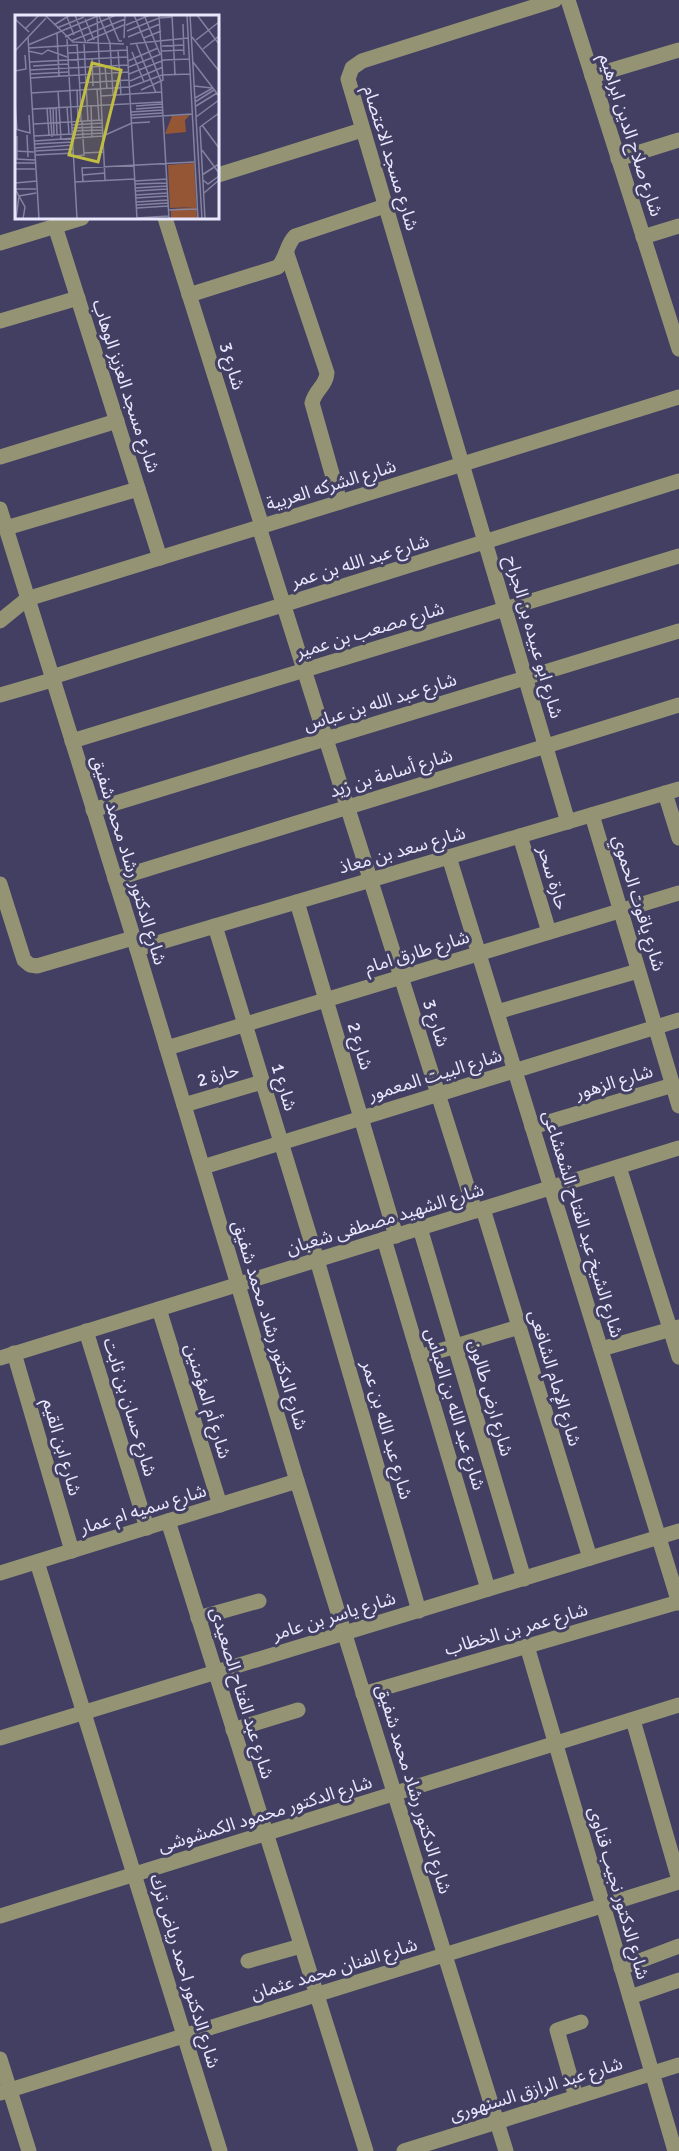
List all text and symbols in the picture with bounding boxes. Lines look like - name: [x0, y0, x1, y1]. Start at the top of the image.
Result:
- inset map: [15, 15, 219, 219]
- street label: شارع صلاح الدين ابراهيم: [591, 51, 668, 220]
- street label: شارع مسجد الاعتصام: [356, 83, 423, 234]
- street label: شارع مسجد العزيز الوهاب: [85, 296, 164, 476]
- street label: شارع 3: [211, 339, 250, 393]
- street label: شارع الشركه العربية: [263, 455, 400, 518]
- street label: شارع عبد الله بن عمر: [287, 530, 433, 596]
- street label: شارع ابو عبيده بن الجراح: [497, 553, 568, 722]
- street label: شارع مصعب بن عمير: [292, 597, 448, 666]
- street label: شارع عبد الله بن عباس: [301, 668, 460, 739]
- street label: شارع أسامة بن زيد: [327, 744, 456, 805]
- street label: شارع الدكتور رشاد محمد شفيق: [84, 753, 171, 968]
- street label: شارع سعد بن معاذ: [336, 821, 469, 881]
- street label: شارع ياقوت الحموي: [605, 832, 670, 975]
- street label: حارة سحر: [533, 842, 573, 913]
- street label: شارع طارق امام: [362, 926, 473, 981]
- street label: شارع 3: [415, 996, 454, 1051]
- street label: شارع 2: [339, 1019, 378, 1073]
- street label: شارع البيت المعمور: [364, 1044, 505, 1109]
- street label: حارة 2: [194, 1059, 242, 1091]
- street label: شارع 1: [263, 1060, 302, 1114]
- street label: شارع الزهور: [572, 1060, 656, 1107]
- street label: شارع الشيخ عبد الفتاح الشعشاعى: [535, 1108, 628, 1341]
- street label: شارع الشهيد مصطفى شعبان: [284, 1178, 487, 1262]
- street label: شارع الدكتور رشاد محمد شفيق: [225, 1218, 312, 1433]
- street label: شارع الإمام الشافعى: [521, 1307, 586, 1450]
- street label: شارع عبد الله بن العباس: [417, 1325, 490, 1494]
- street label: شارع حسان بن ثابت: [96, 1335, 162, 1480]
- street label: شارع ارض طالون: [461, 1337, 518, 1459]
- street label: شارع أم المؤمنين: [177, 1341, 236, 1462]
- street label: شارع عبد الله بن عمر: [354, 1357, 417, 1503]
- street label: شارع ابن القيم: [35, 1396, 86, 1499]
- street label: شارع سميه ام عمار: [76, 1479, 210, 1542]
- street label: شارع ياسر بن عامر: [269, 1587, 399, 1648]
- street label: شارع عمر بن الخطاب: [442, 1598, 591, 1663]
- street label: شارع عبد الفتاح الصعيدى: [203, 1604, 279, 1782]
- street label: شارع الدكتور رشاد محمد شفيق: [369, 1682, 456, 1897]
- street label: شارع الدكتور محمود الكمشوشى: [155, 1771, 376, 1860]
- street label: شارع الدكتور نجيب قناوى: [581, 1804, 654, 1983]
- street label: شارع الدكتور احمد رياض ترك: [142, 1871, 225, 2072]
- street label: شارع الفنان محمد عثمان: [248, 1933, 421, 2008]
- street label: شارع عبد الرازق السنهورى: [447, 2052, 626, 2129]

